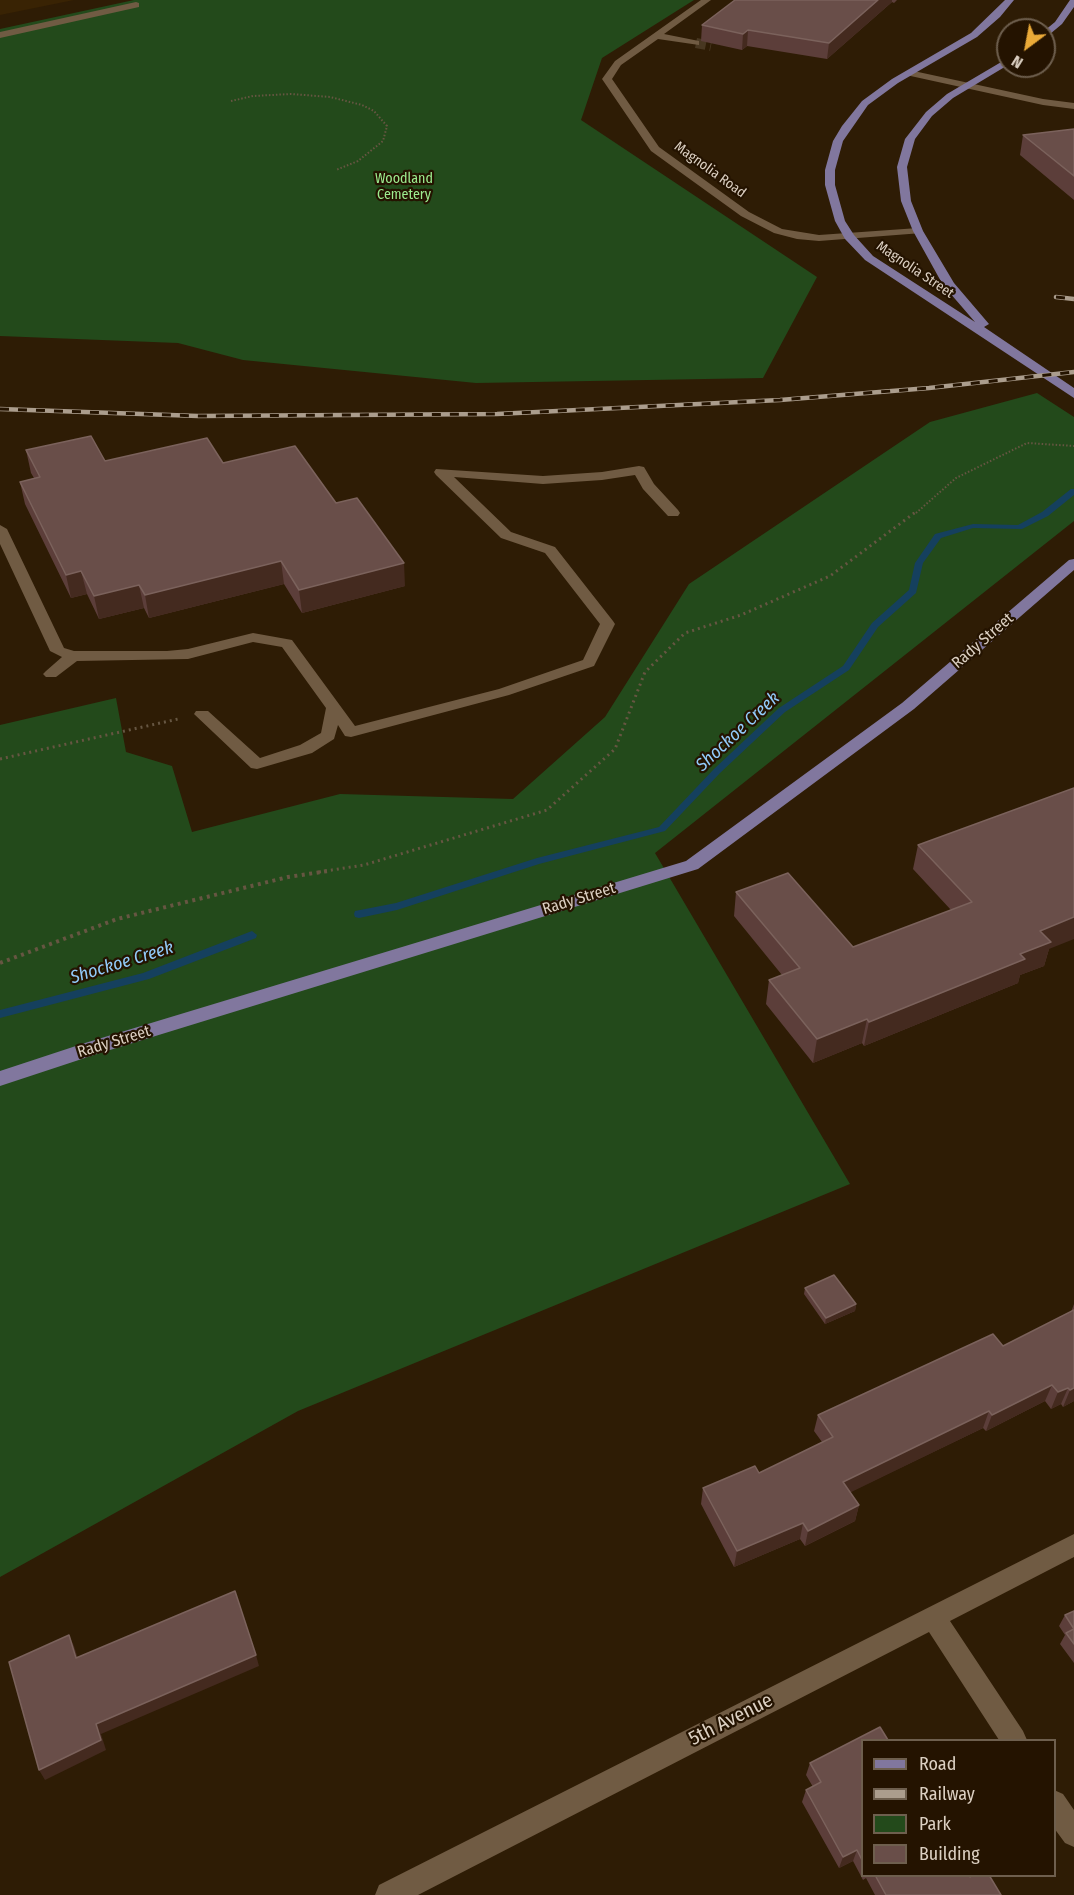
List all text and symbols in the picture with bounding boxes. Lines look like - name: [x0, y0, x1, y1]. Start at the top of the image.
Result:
- north arrow: [996, 18, 1056, 78]
- text: N: [1008, 51, 1026, 73]
- street label: Magnolia Road: [671, 138, 749, 202]
- park label: Woodland Cemetery: [375, 171, 433, 204]
- street label: Magnolia Street: [873, 238, 957, 302]
- street label: Rady Street: [948, 609, 1018, 673]
- water label: Shockoe Creek: [692, 688, 784, 776]
- street label: Rady Street: [540, 879, 618, 919]
- water label: Shockoe Creek: [68, 937, 176, 989]
- street label: Rady Street: [75, 1022, 153, 1062]
- street label: 5th Avenue: [685, 1689, 777, 1751]
- legend: [861, 1739, 1056, 1877]
- text: Road: [919, 1753, 956, 1775]
- text: Railway: [919, 1783, 975, 1805]
- text: Park: [919, 1813, 951, 1835]
- text: Building: [919, 1843, 980, 1865]

